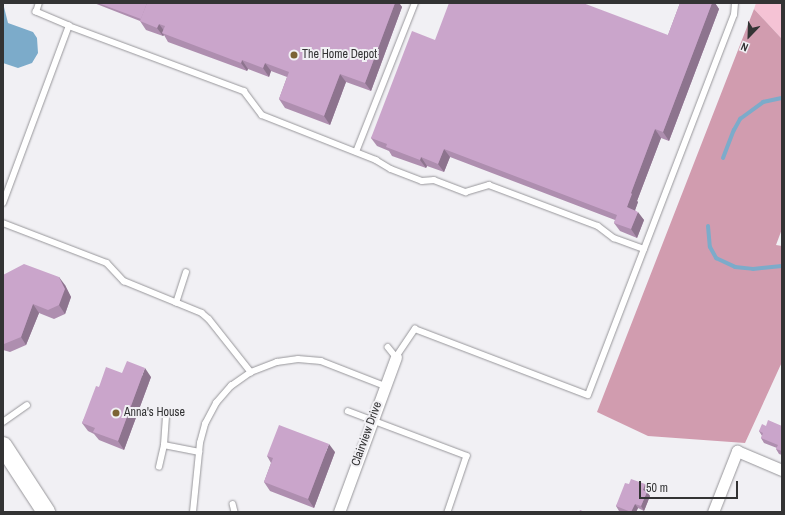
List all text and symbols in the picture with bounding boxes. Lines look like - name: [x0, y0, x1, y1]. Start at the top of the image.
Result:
- north arrow: [729, 16, 769, 56]
- text: N: [739, 39, 750, 55]
- place label: The Home Depot: [302, 48, 377, 62]
- marker: The Home Depot: [289, 50, 299, 60]
- street label: Clairview Drive: [349, 400, 385, 468]
- place label: Anna's House: [124, 406, 185, 420]
- marker: Anna's House: [111, 408, 121, 418]
- scale bar: [641, 473, 740, 499]
- text: 50 m: [646, 480, 668, 496]

